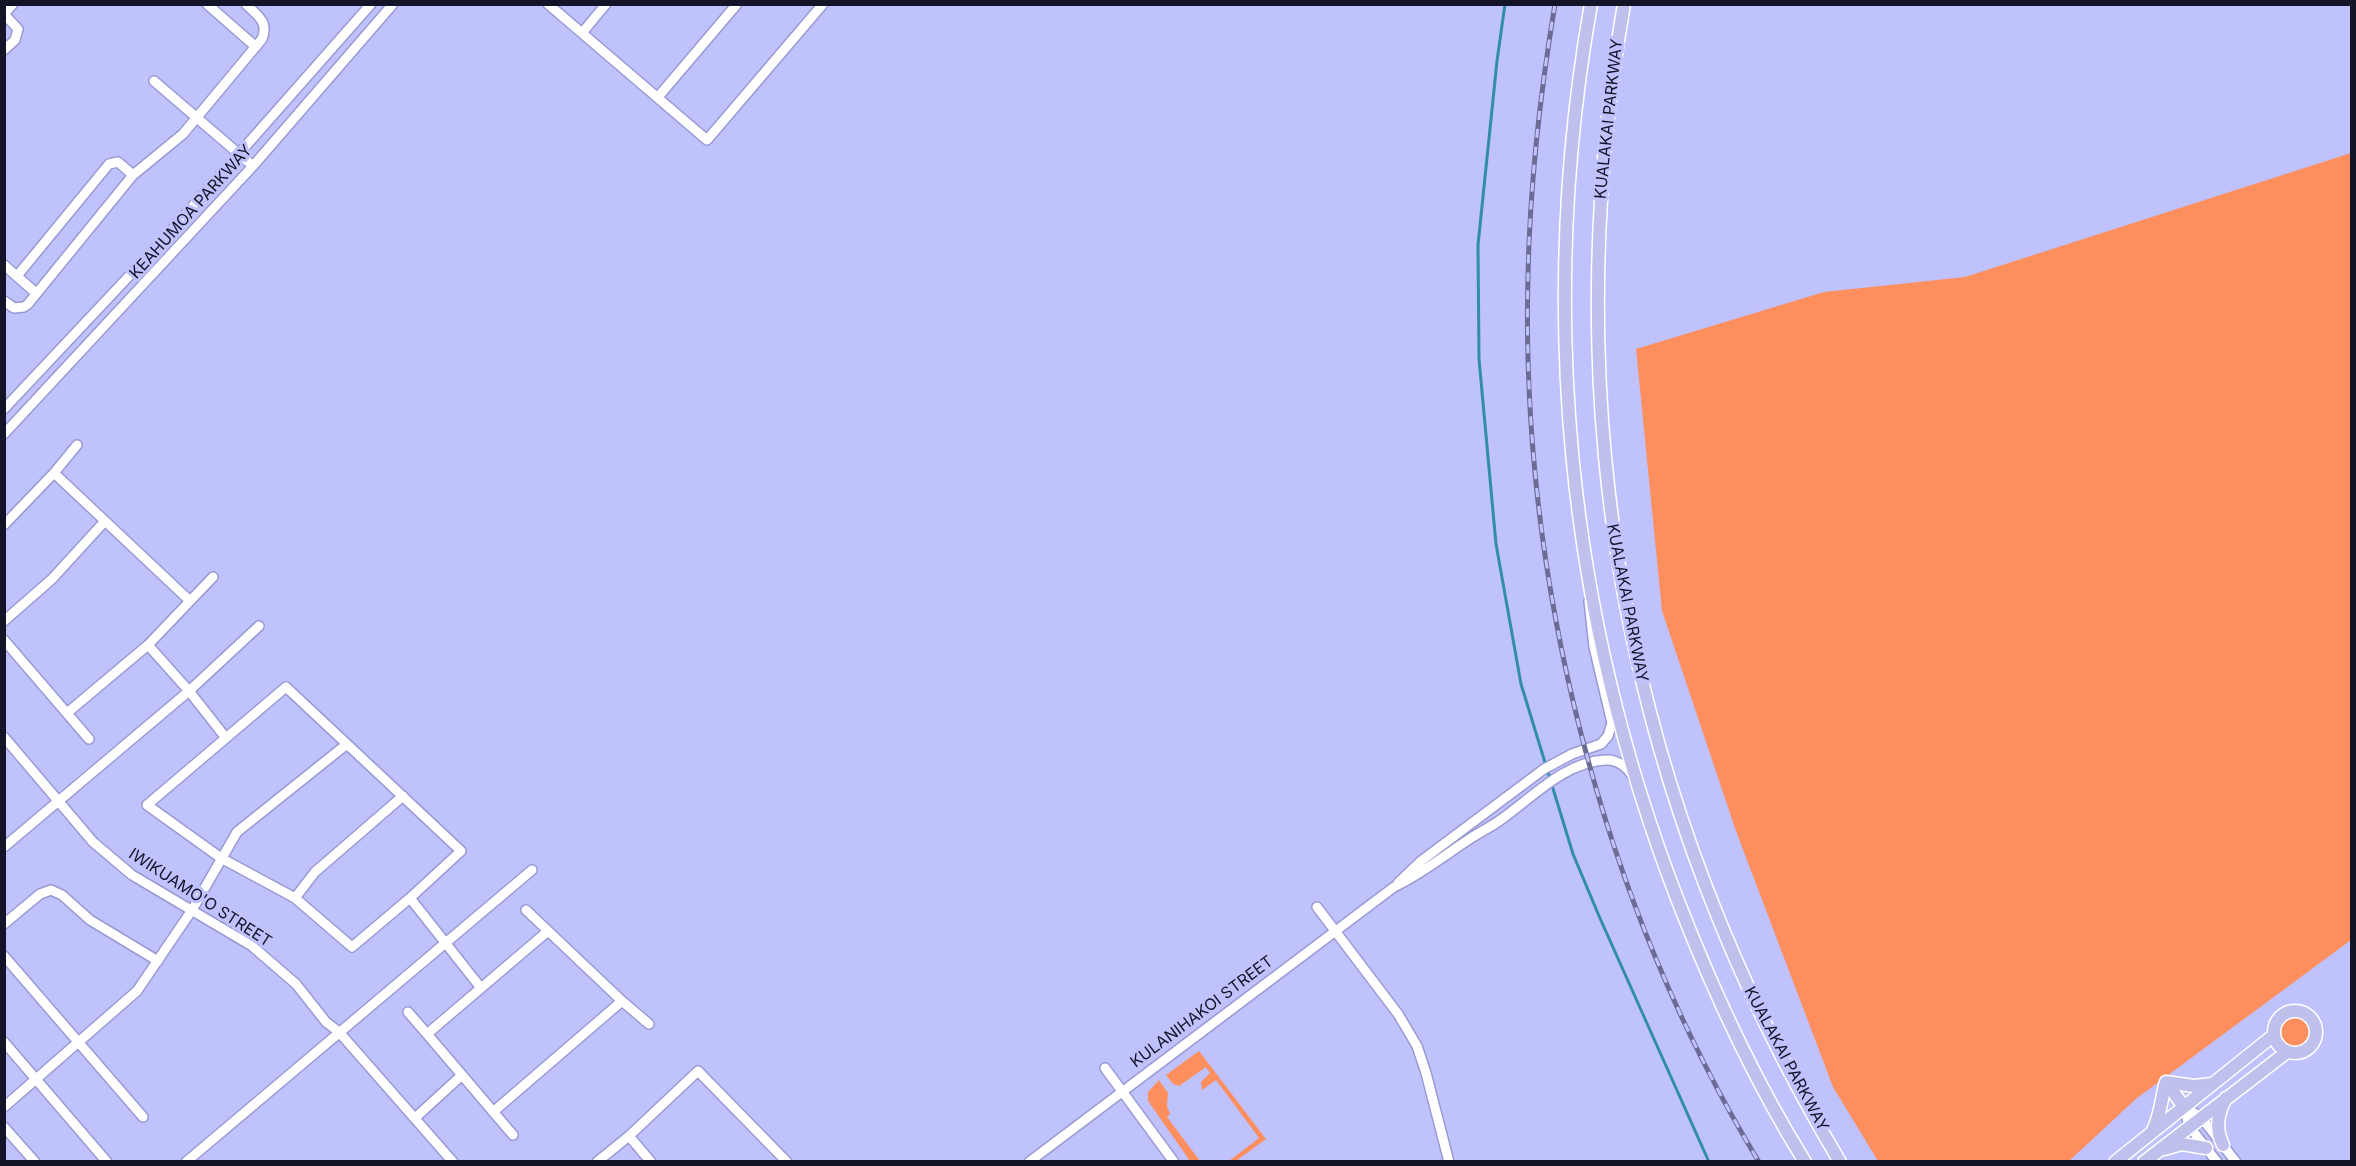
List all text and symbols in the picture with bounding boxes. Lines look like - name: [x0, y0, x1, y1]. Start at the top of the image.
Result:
- street label: KUALAKAI PARKWAY: [1591, 38, 1627, 200]
- street label: KEAHUMOA PARKWAY: [126, 141, 256, 283]
- street label: KUALAKAI PARKWAY: [1602, 522, 1652, 684]
- street label: IWIKUAMO'O STREET: [125, 845, 275, 951]
- street label: KULANIHAKOI STREET: [1127, 952, 1277, 1072]
- street label: KUALAKAI PARKWAY: [1740, 984, 1832, 1134]

